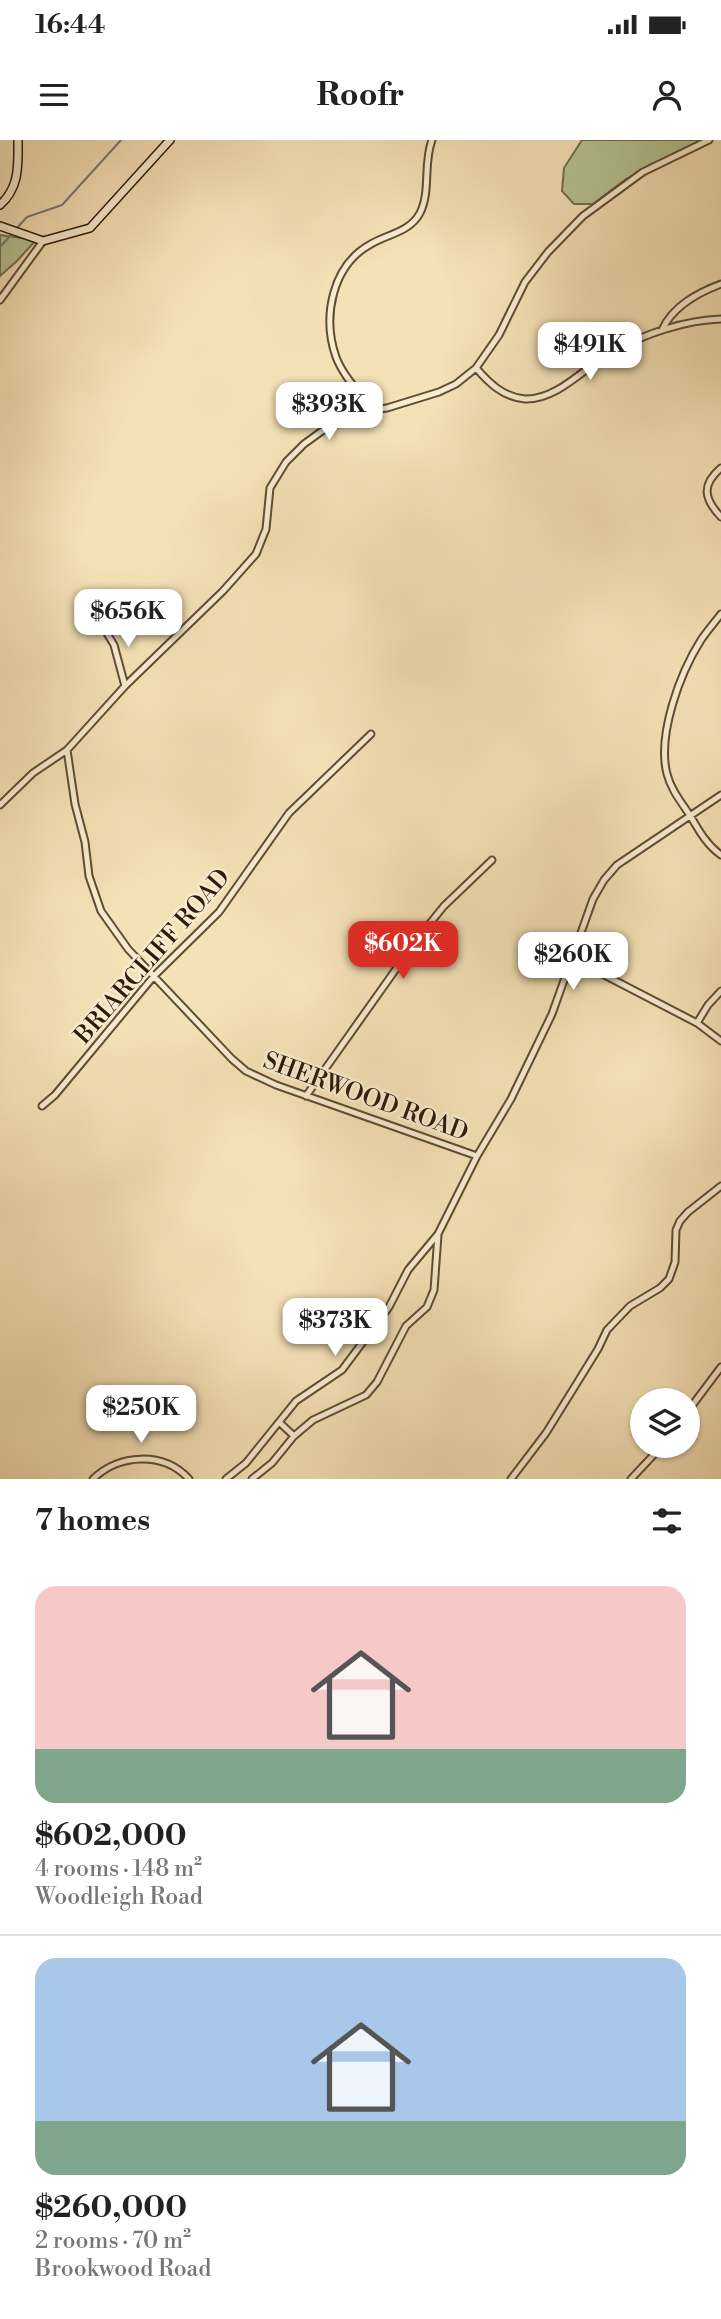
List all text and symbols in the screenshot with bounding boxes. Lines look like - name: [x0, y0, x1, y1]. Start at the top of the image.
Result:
- text: 16:44: [35, 9, 105, 41]
- text: Roofr: [317, 75, 404, 115]
- icon: menu: [35, 76, 73, 114]
- icon: person: [648, 76, 686, 114]
- pin: $491K: [541, 322, 639, 382]
- text: $491K: [554, 331, 626, 359]
- pin: $393K: [280, 383, 378, 442]
- text: $393K: [292, 391, 366, 419]
- pin: $656K: [79, 589, 177, 649]
- text: $656K: [90, 598, 166, 626]
- street label: BRIARCLIFF ROAD: [68, 863, 237, 1051]
- pin: $602K: [354, 922, 452, 981]
- text: $602K: [364, 930, 442, 958]
- pin: $260K: [524, 932, 622, 992]
- text: $260K: [534, 941, 612, 969]
- street label: SHERWOOD ROAD: [259, 1046, 472, 1148]
- pin: $373K: [286, 1298, 384, 1358]
- text: $373K: [299, 1307, 371, 1335]
- pin: $250K: [92, 1386, 190, 1445]
- map controls: [630, 1388, 700, 1458]
- button: layers: [630, 1388, 700, 1458]
- text: $250K: [102, 1394, 180, 1422]
- text: 7 homes: [35, 1502, 150, 1540]
- icon: filters: [648, 1502, 686, 1540]
- icon: home: [298, 1632, 424, 1758]
- text: $602,000: [35, 1817, 187, 1855]
- text: 4 rooms · 148 m²: [35, 1855, 202, 1883]
- text: Woodleigh Road: [35, 1883, 203, 1911]
- icon: home: [298, 2004, 424, 2130]
- text: $260,000: [35, 2189, 187, 2227]
- text: 2 rooms · 70 m²: [35, 2227, 191, 2255]
- text: Brookwood Road: [35, 2255, 211, 2283]

